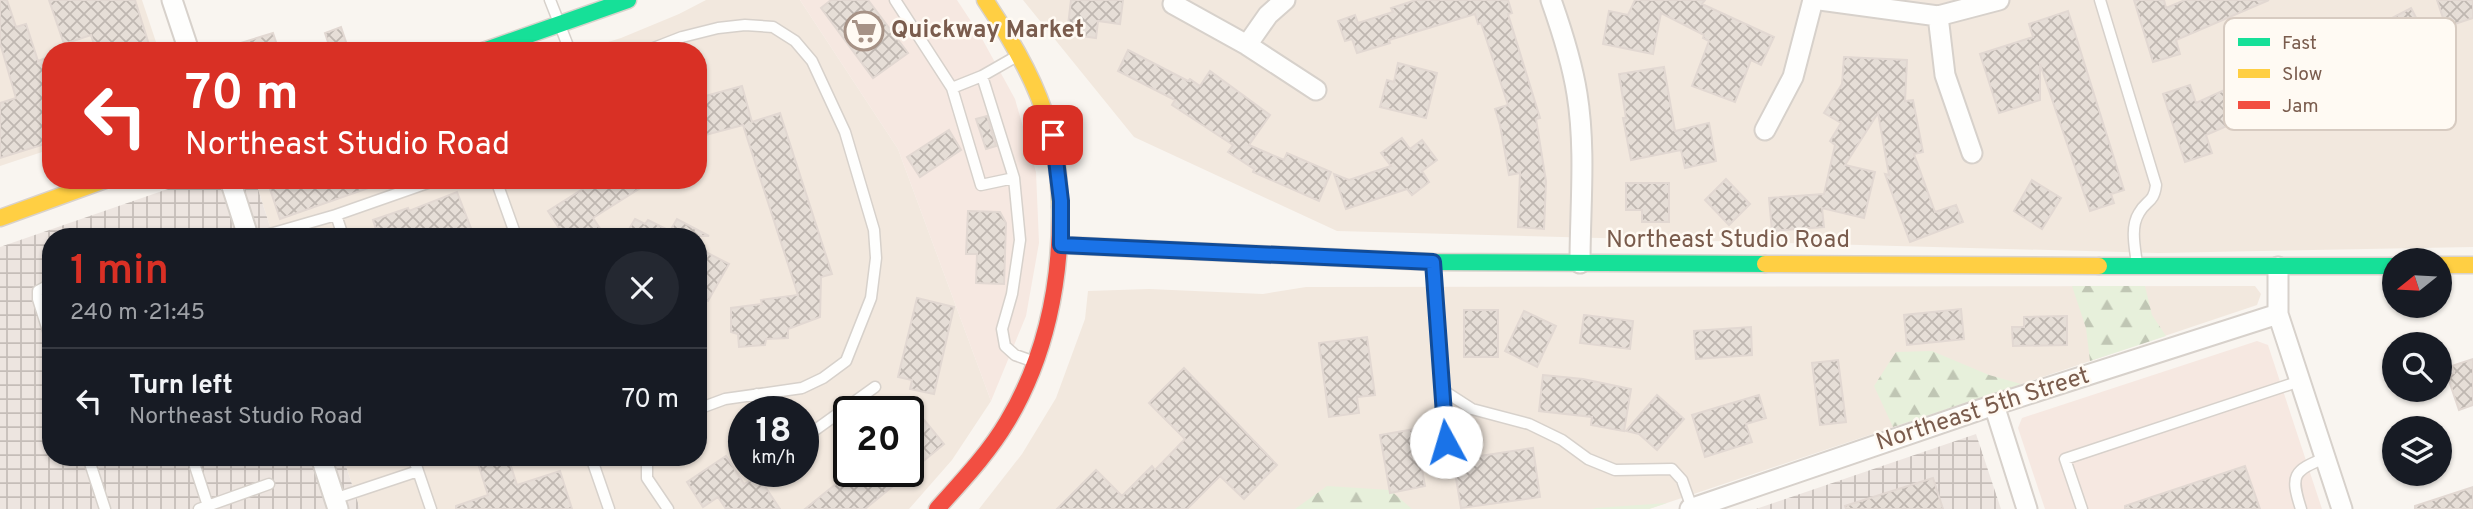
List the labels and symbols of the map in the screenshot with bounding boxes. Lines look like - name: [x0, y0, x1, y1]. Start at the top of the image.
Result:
- supermarket icon: Quickway Market: [843, 10, 885, 52]
- place label: Quickway Market: [891, 16, 1084, 46]
- legend: [2224, 18, 2456, 130]
- text: Fast: [2282, 32, 2317, 56]
- text: Slow: [2282, 63, 2322, 87]
- text: Jam: [2282, 95, 2319, 119]
- pin: [1023, 105, 1083, 165]
- street label: Northeast Studio Road: [1606, 226, 1850, 256]
- north arrow: [2382, 248, 2452, 318]
- street label: Northeast 5th Street: [1873, 361, 2093, 459]
- speed limit sign: 20: [833, 396, 924, 487]
- position arrow: [1409, 405, 1483, 479]

